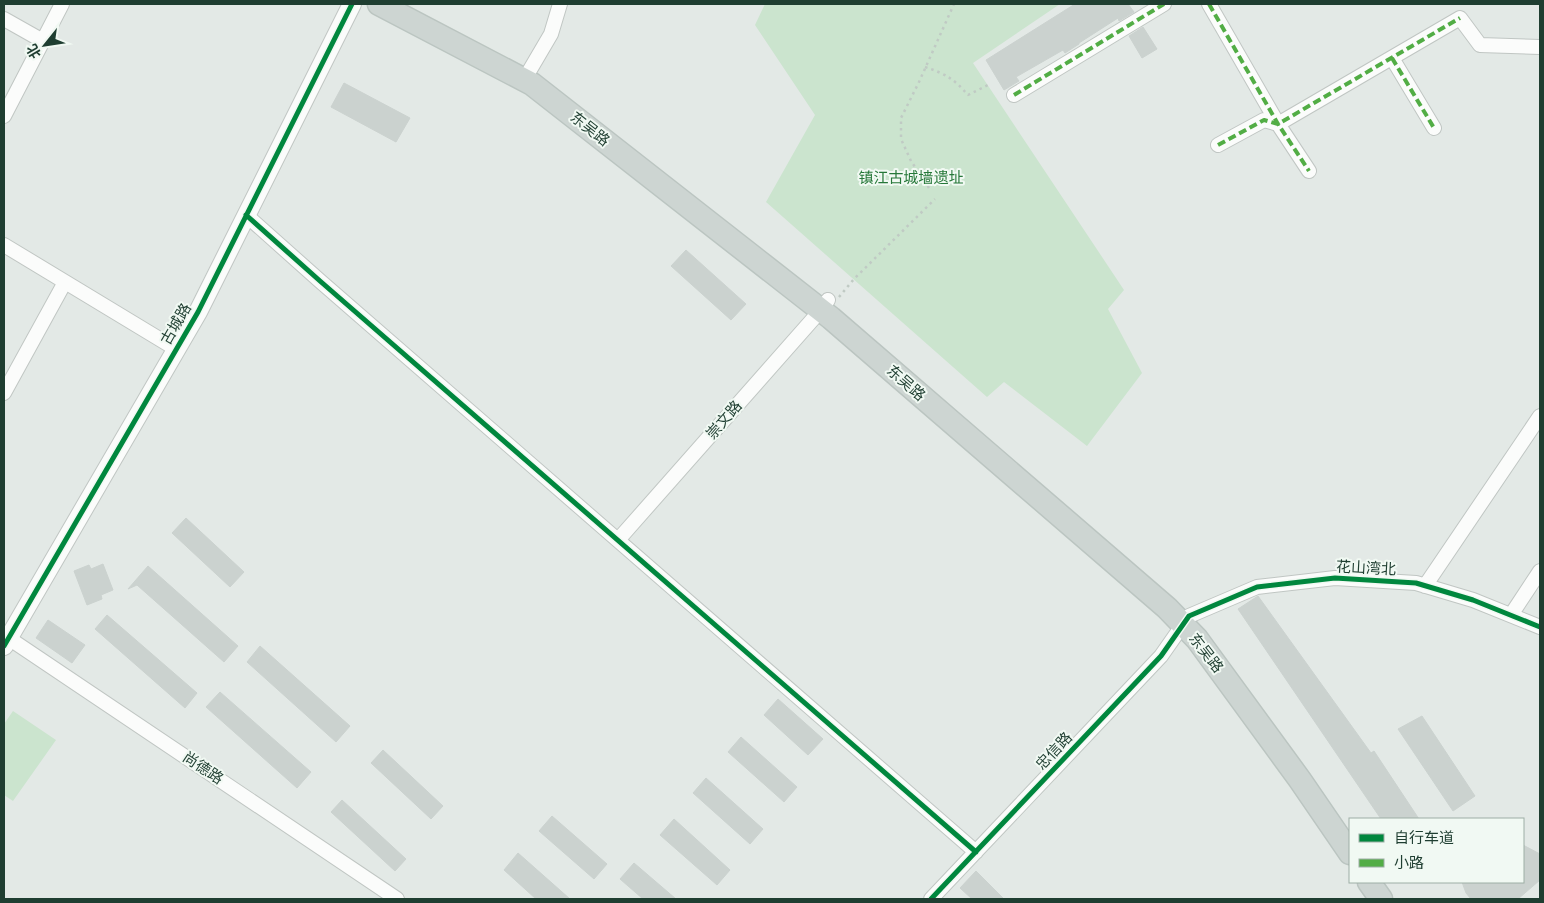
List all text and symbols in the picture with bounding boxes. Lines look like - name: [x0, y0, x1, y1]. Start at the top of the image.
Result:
- north arrow: [20, 20, 70, 70]
- text: 北: [23, 41, 45, 62]
- street label: 东吴路: [567, 108, 613, 150]
- park label: 镇江古城墙遗址: [858, 169, 964, 187]
- street label: 古城路: [157, 300, 195, 348]
- street label: 东吴路: [883, 361, 929, 405]
- street label: 崇文路: [702, 397, 746, 443]
- street label: 花山湾北: [1336, 557, 1396, 579]
- street label: 东吴路: [1185, 630, 1227, 676]
- street label: 忠信路: [1032, 728, 1076, 774]
- street label: 尚德路: [179, 748, 227, 788]
- legend: [1349, 818, 1524, 883]
- text: 自行车道: [1394, 829, 1454, 847]
- text: 小路: [1394, 854, 1424, 872]

